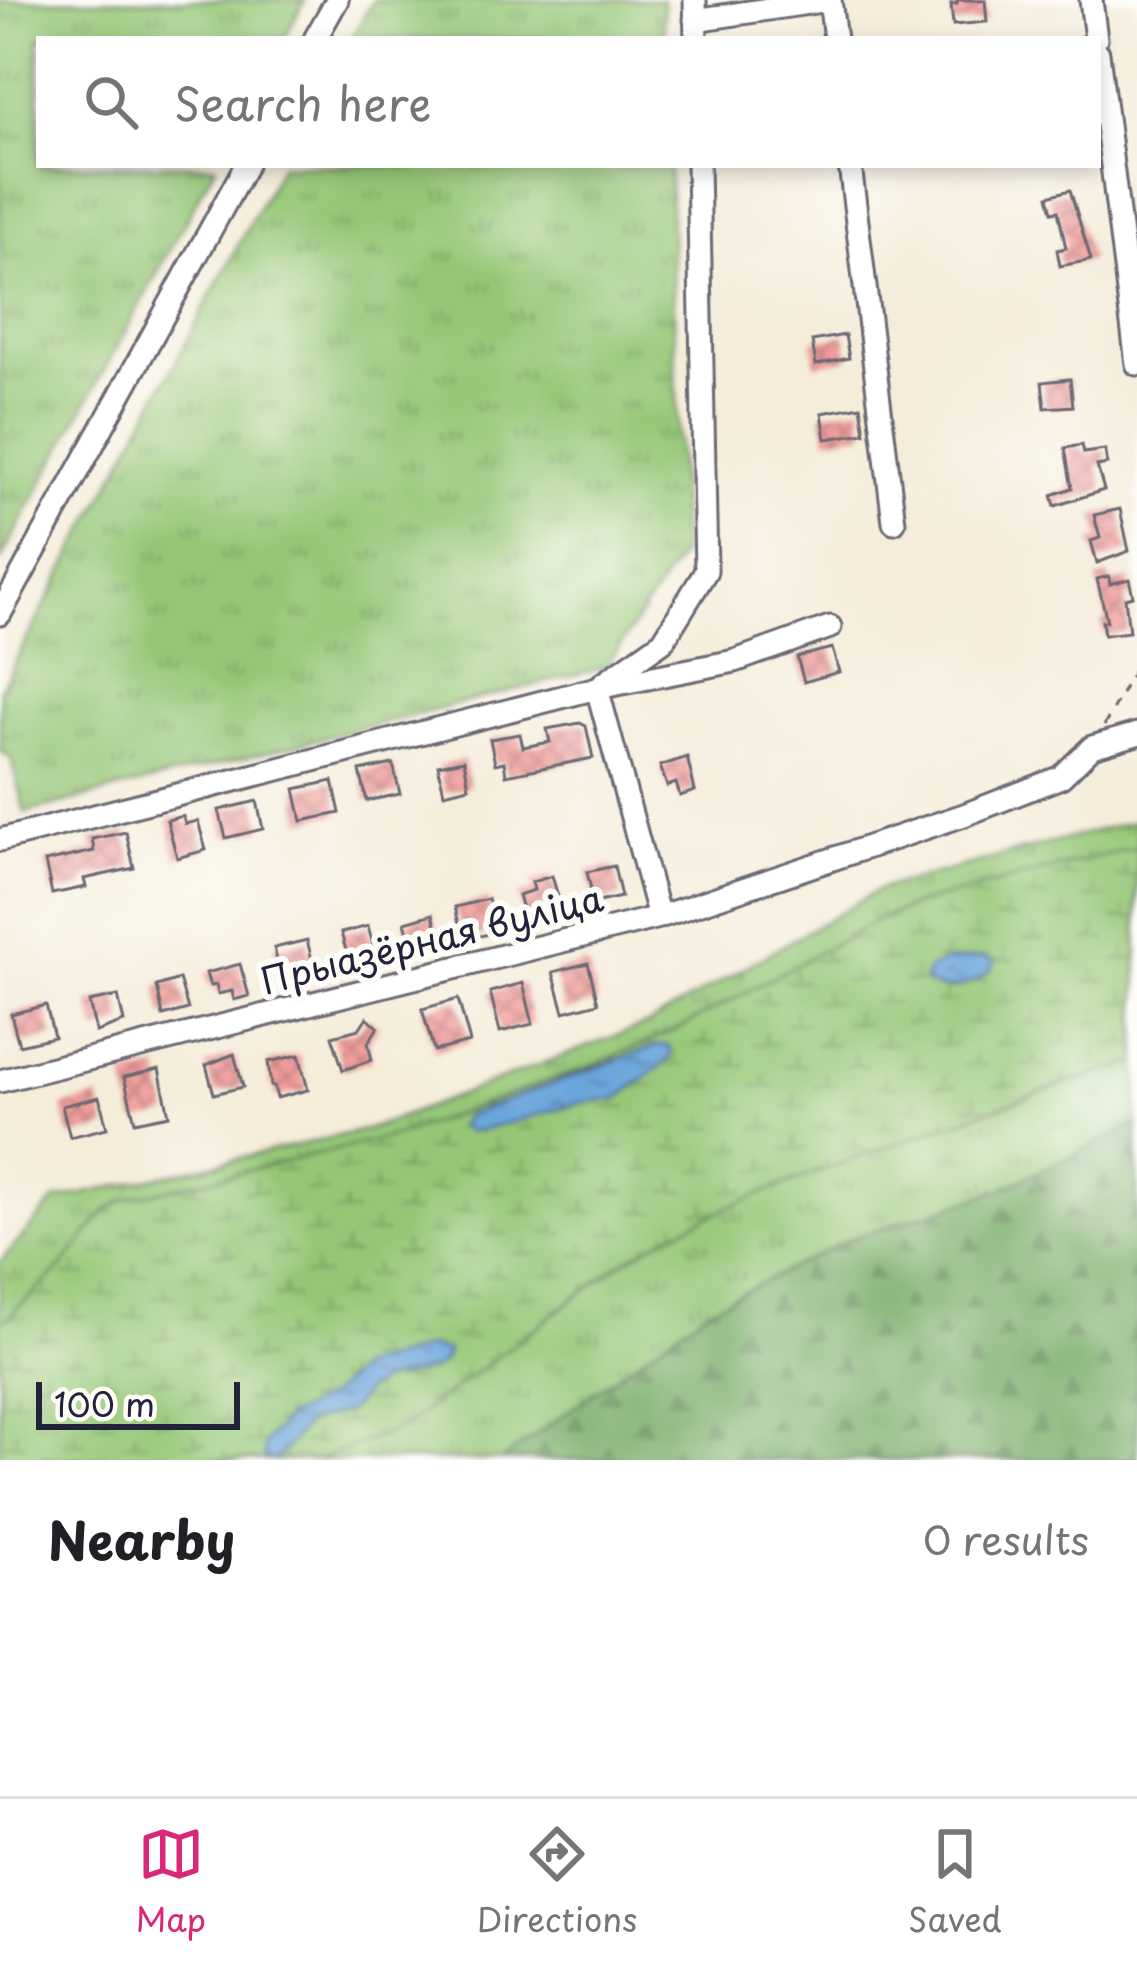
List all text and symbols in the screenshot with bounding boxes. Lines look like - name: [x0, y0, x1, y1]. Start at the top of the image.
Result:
- search box: [36, 36, 1101, 168]
- text: Search here: [174, 68, 431, 136]
- icon: search: [78, 69, 144, 135]
- street label: Прыазёрная вуліца: [255, 869, 608, 1007]
- scale bar: [36, 1376, 240, 1429]
- text: 100 m: [54, 1378, 155, 1428]
- text: Nearby: [48, 1500, 235, 1577]
- text: 0 results: [923, 1509, 1089, 1568]
- tab: Map: [135, 1821, 206, 1943]
- tab: Directions: [477, 1821, 637, 1943]
- tab: Saved: [908, 1821, 1002, 1943]

